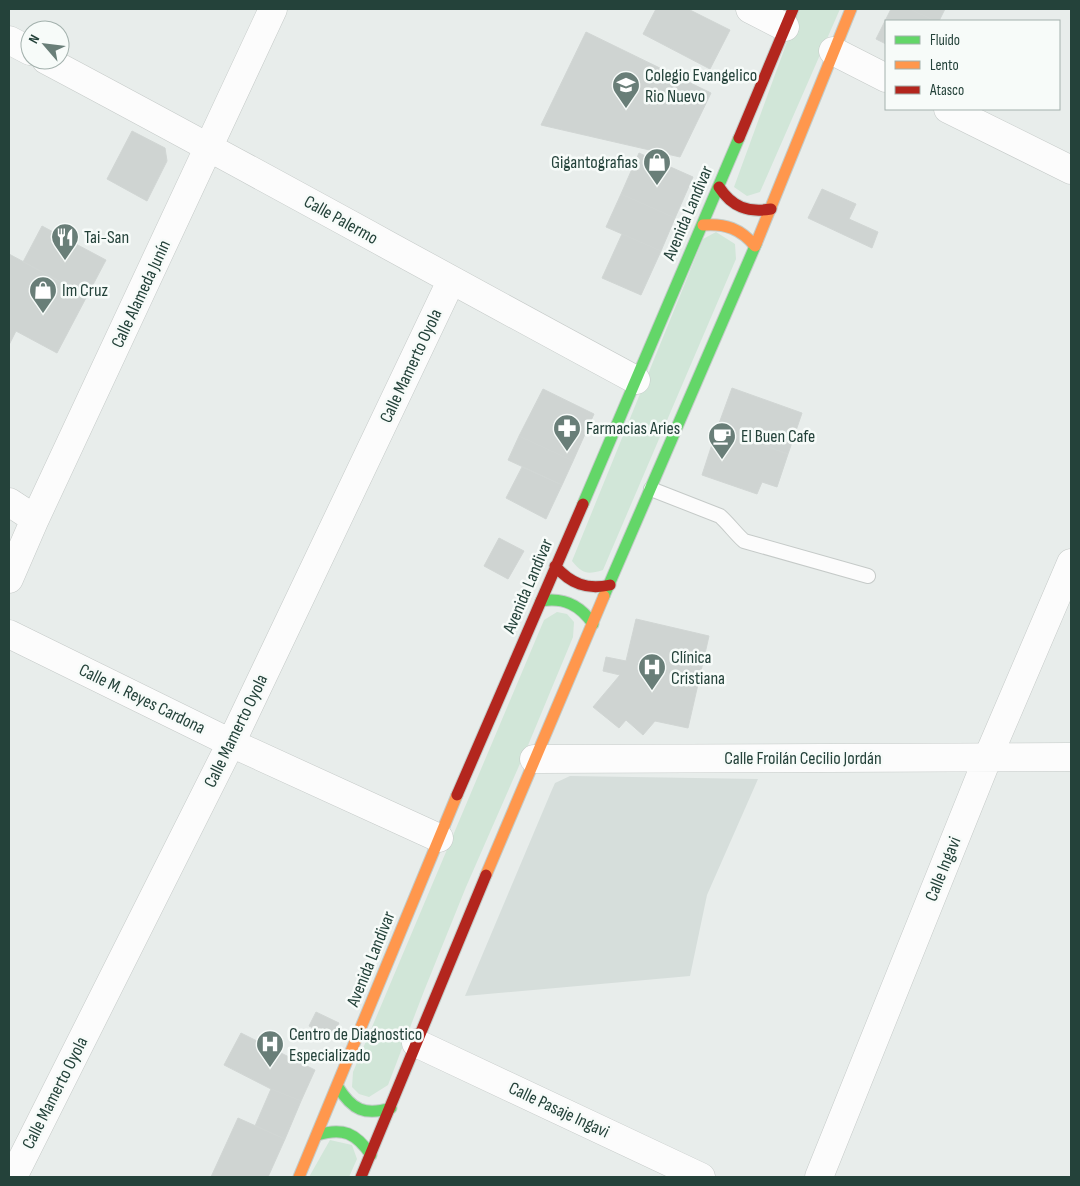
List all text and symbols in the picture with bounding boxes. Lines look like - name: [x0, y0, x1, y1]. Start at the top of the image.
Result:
- north arrow: [20, 20, 70, 70]
- legend: [885, 20, 1060, 110]
- text: Fluido: [930, 31, 960, 50]
- text: N: [25, 32, 43, 46]
- text: Lento: [930, 56, 959, 75]
- place label: Colegio Evangelico Rio Nuevo: [645, 65, 757, 107]
- school or university icon: Colegio Evangelico Rio Nuevo: [611, 70, 641, 109]
- text: Atasco: [929, 81, 964, 100]
- shop icon: Gigantografias: [642, 147, 672, 186]
- place label: Gigantografias: [551, 152, 638, 173]
- street label: Avenida Landivar: [658, 162, 717, 264]
- street label: Calle Palermo: [300, 191, 382, 249]
- restaurant icon: Tai-San: [50, 222, 80, 261]
- place label: Tai-San: [84, 227, 129, 248]
- street label: Calle Alameda Junín: [107, 237, 175, 351]
- shop icon: Im Cruz: [28, 275, 58, 314]
- place label: Im Cruz: [62, 280, 108, 301]
- street label: Calle Mamerto Oyola: [375, 306, 447, 426]
- pharmacy icon: Farmacias Aries: [552, 413, 582, 452]
- place label: Farmacias Aries: [586, 418, 680, 439]
- cafe icon: El Buen Cafe: [707, 421, 737, 460]
- place label: El Buen Cafe: [741, 426, 815, 447]
- street label: Avenida Landivar: [498, 535, 557, 637]
- place label: Clínica Cristiana: [671, 647, 725, 689]
- hospital icon: Clínica Cristiana: [637, 652, 667, 691]
- street label: Calle M. Reyes Cardona: [76, 659, 208, 739]
- street label: Calle Mamerto Oyola: [200, 671, 272, 791]
- street label: Calle Froilán Cecilio Jordán: [724, 748, 882, 769]
- street label: Calle Ingavi: [921, 834, 965, 904]
- street label: Avenida Landivar: [342, 908, 400, 1011]
- place label: Centro de Diagnostico Especializado: [289, 1024, 422, 1066]
- hospital icon: Centro de Diagnostico Especializado: [255, 1029, 285, 1068]
- street label: Calle Mamerto Oyola: [18, 1033, 92, 1153]
- street label: Calle Pasaje Ingavi: [505, 1078, 613, 1142]

